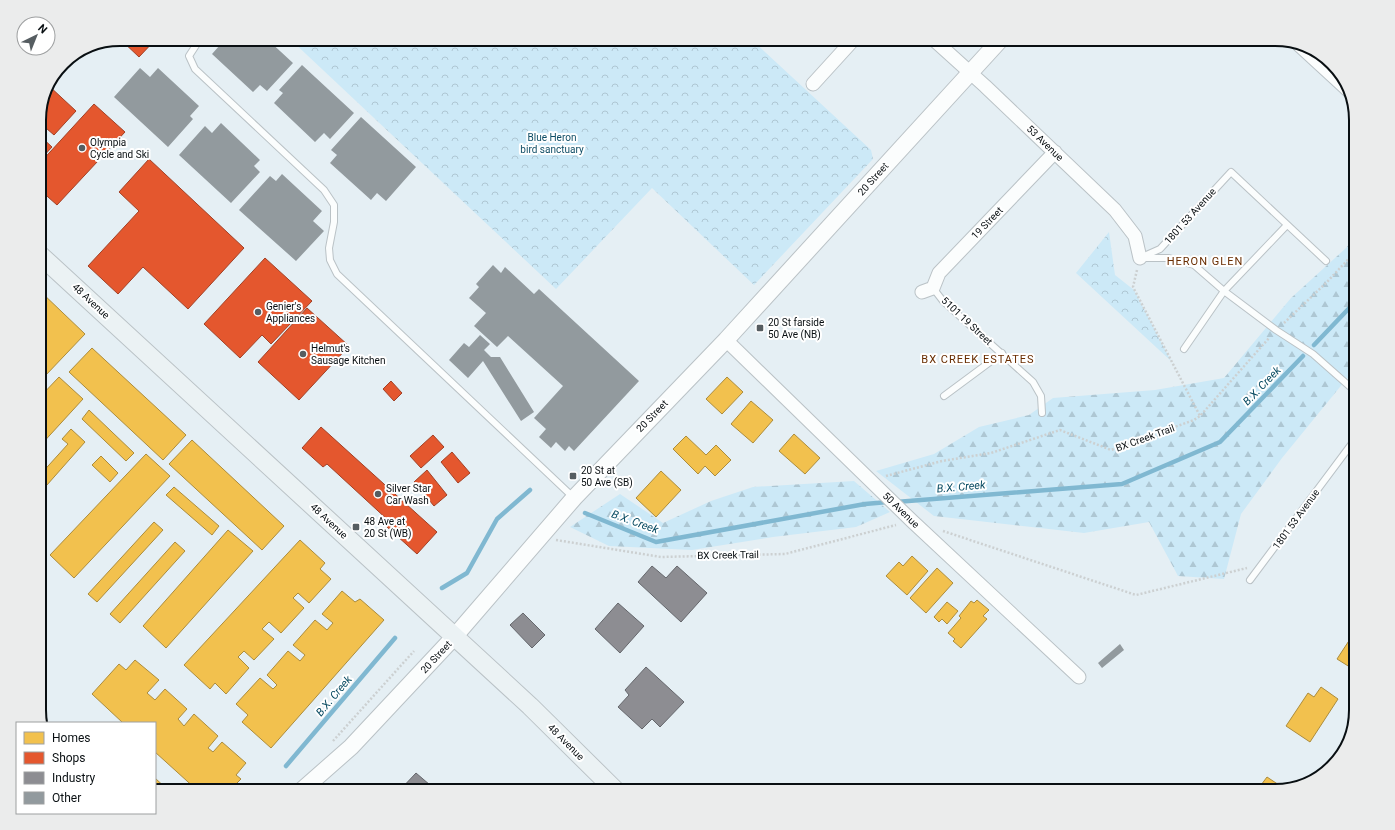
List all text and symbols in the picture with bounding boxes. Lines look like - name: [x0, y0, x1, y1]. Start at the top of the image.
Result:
- north arrow: [16, 16, 56, 56]
- text: N: [35, 22, 50, 37]
- street label: 53 Avenue: [1024, 123, 1066, 163]
- park label: Blue Heron bird sanctuary: [520, 132, 584, 155]
- place label: Olympia Cycle and Ski: [90, 137, 149, 160]
- marker: Olympia Cycle and Ski: [77, 143, 87, 153]
- street label: 20 Street: [855, 160, 891, 198]
- street label: 1801 53 Avenue: [1162, 186, 1218, 246]
- street label: 19 Street: [969, 205, 1005, 241]
- district label: HERON GLEN: [1167, 255, 1243, 268]
- street label: 48 Avenue: [70, 281, 112, 321]
- street label: 5101 19 Street: [939, 295, 995, 347]
- place label: Genier's Appliances: [266, 301, 315, 324]
- marker: Genier's Appliances: [253, 307, 263, 317]
- place label: 20 St farside 50 Ave (NB): [768, 317, 824, 341]
- marker: 20 St farside 50 Ave (NB): [755, 323, 765, 333]
- place label: Helmut's Sausage Kitchen: [311, 343, 385, 366]
- marker: Helmut's Sausage Kitchen: [298, 349, 308, 359]
- district label: BX CREEK ESTATES: [921, 353, 1035, 366]
- water label: B.X. Creek: [1240, 363, 1284, 408]
- street label: 20 Street: [634, 398, 670, 434]
- street label: BX Creek Trail: [1114, 422, 1176, 454]
- place label: 20 St at 50 Ave (SB): [581, 465, 633, 489]
- marker: 20 St at 50 Ave (SB): [568, 471, 578, 481]
- water label: B.X. Creek: [936, 478, 986, 496]
- place label: Silver Star Car Wash: [386, 483, 431, 506]
- street label: 1801 53 Avenue: [1271, 487, 1321, 551]
- marker: Silver Star Car Wash: [373, 489, 383, 499]
- street label: 50 Avenue: [880, 490, 922, 530]
- street label: 48 Avenue: [308, 501, 350, 541]
- water label: B.X. Creek: [610, 508, 661, 537]
- place label: 48 Ave at 20 St (WB): [364, 516, 412, 540]
- marker: 48 Ave at 20 St (WB): [351, 522, 361, 532]
- street label: BX Creek Trail: [697, 549, 759, 561]
- street label: 20 Street: [418, 639, 454, 675]
- water label: B.X. Creek: [313, 673, 355, 719]
- legend: [16, 722, 156, 814]
- street label: 48 Avenue: [546, 722, 586, 762]
- text: Homes: [52, 731, 90, 745]
- text: Shops: [52, 751, 86, 765]
- text: Industry: [52, 771, 96, 785]
- text: Other: [52, 791, 81, 805]

